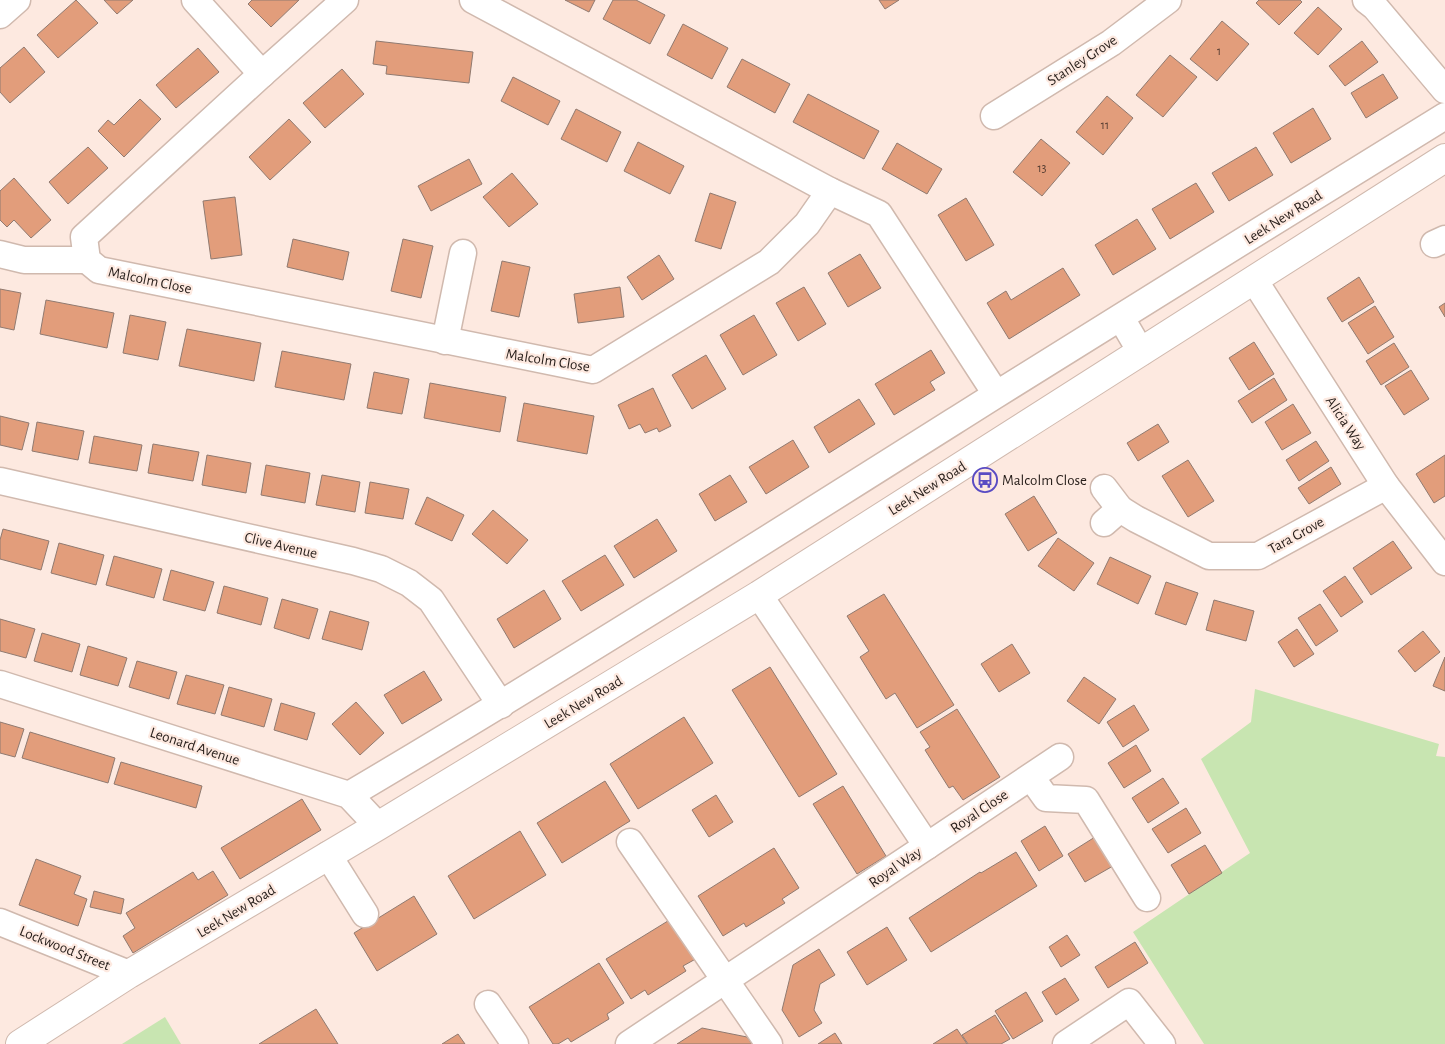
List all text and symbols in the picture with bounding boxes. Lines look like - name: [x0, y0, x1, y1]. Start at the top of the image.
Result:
- street label: Stanley Grove: [1045, 32, 1120, 88]
- house number: 1: [1217, 45, 1221, 57]
- house number: 11: [1101, 119, 1109, 131]
- house number: 13: [1037, 162, 1047, 174]
- street label: Leek New Road: [1242, 188, 1325, 247]
- street label: Malcolm Close: [107, 264, 193, 297]
- street label: Malcolm Close: [505, 346, 591, 375]
- street label: Alicia Way: [1323, 394, 1369, 453]
- street label: Leek New Road: [886, 459, 969, 518]
- bus stop icon: Malcolm Close: [972, 467, 998, 493]
- place label: Malcolm Close: [1002, 473, 1087, 488]
- street label: Tara Grove: [1266, 514, 1327, 557]
- street label: Clive Avenue: [243, 530, 319, 561]
- street label: Leek New Road: [541, 673, 625, 732]
- street label: Leonard Avenue: [148, 725, 242, 768]
- street label: Royal Close: [948, 787, 1011, 836]
- street label: Royal Way: [866, 844, 925, 890]
- street label: Leek New Road: [194, 882, 278, 941]
- street label: Lockwood Street: [17, 923, 112, 974]

